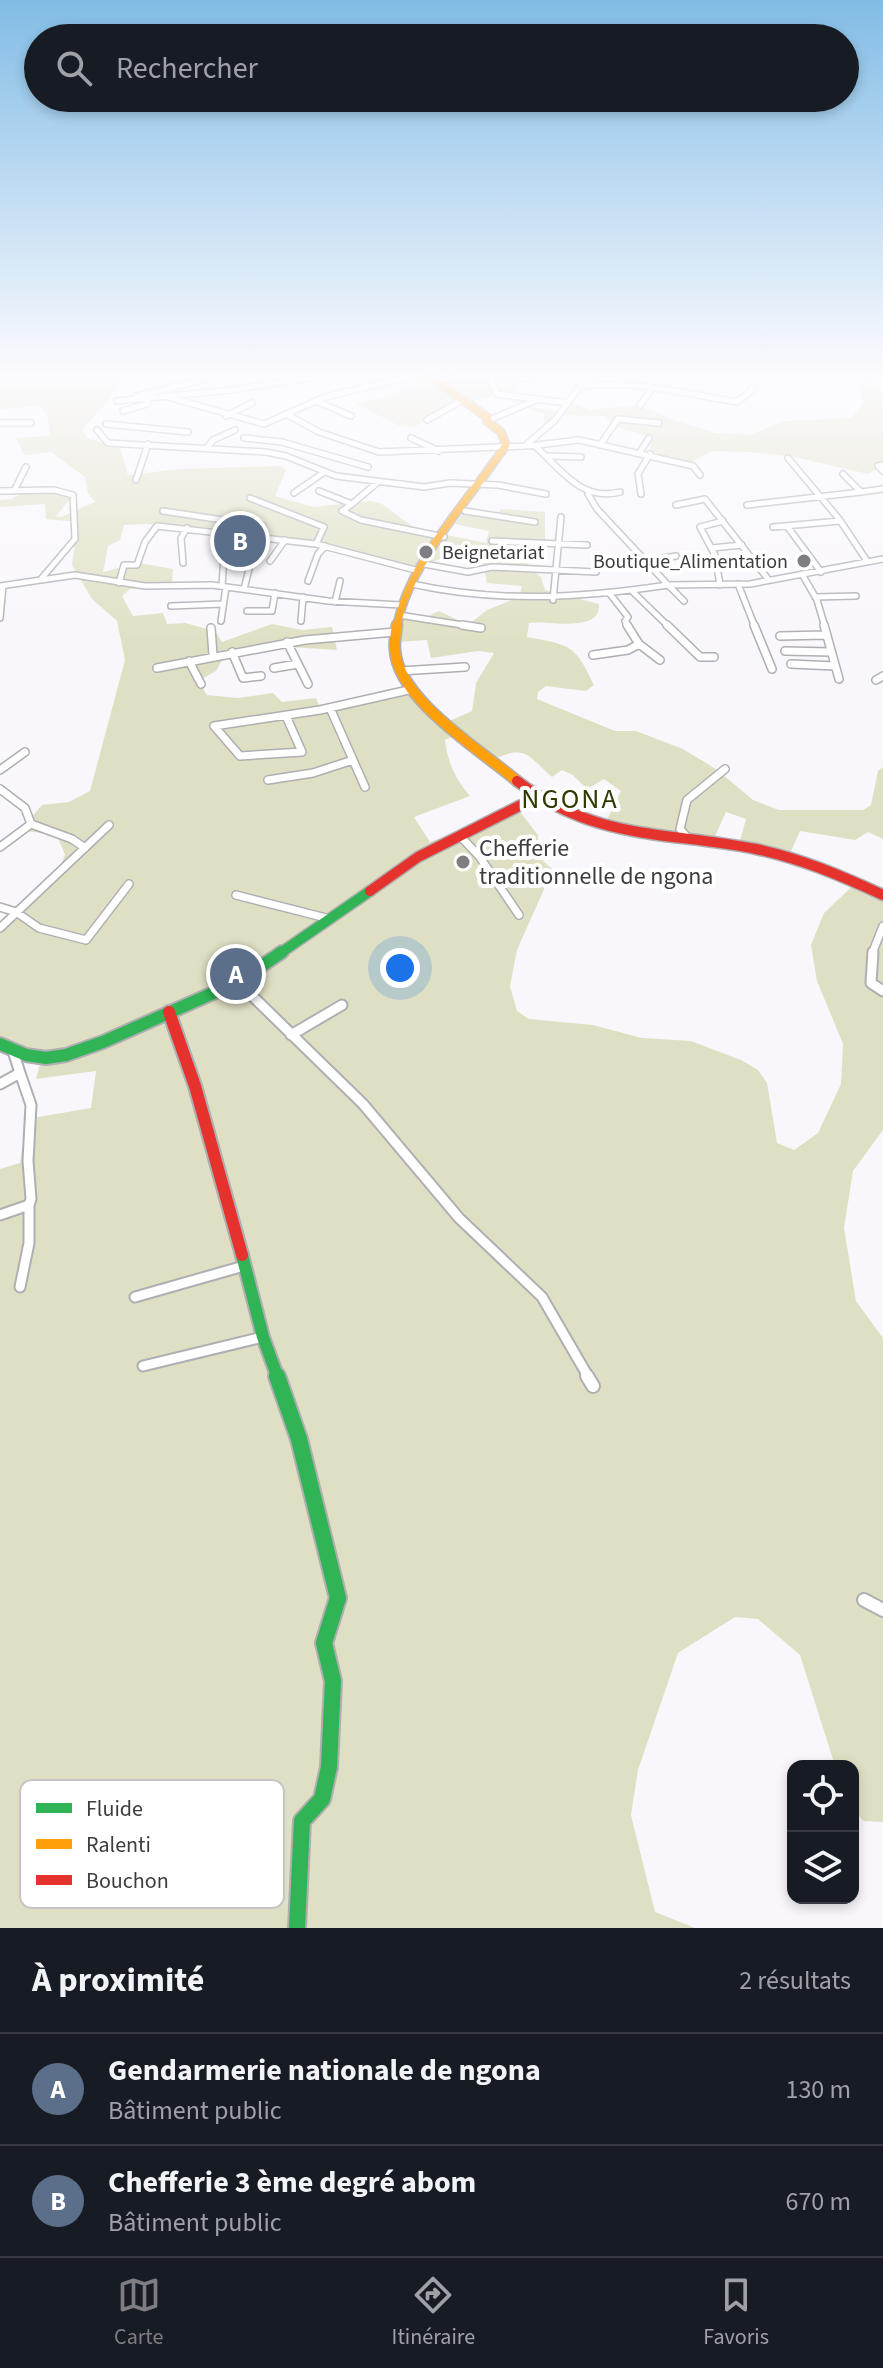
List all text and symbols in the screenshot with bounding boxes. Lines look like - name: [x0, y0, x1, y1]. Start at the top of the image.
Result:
- search box: [24, 24, 859, 112]
- icon: search: [52, 46, 96, 90]
- text: Rechercher: [116, 47, 258, 90]
- pin: B: [214, 511, 266, 571]
- place label: Beignetariat: [442, 539, 544, 567]
- marker: Beignetariat: [417, 543, 435, 561]
- place label: Boutique_Alimentation: [593, 548, 788, 576]
- marker: Boutique_Alimentation: [795, 552, 813, 570]
- district label: NGONA: [521, 779, 619, 819]
- place label: Chefferie traditionnelle de ngona: [479, 831, 713, 894]
- marker: Chefferie traditionnelle de ngona: [454, 853, 472, 871]
- pin: A: [210, 944, 262, 1004]
- your location: [380, 948, 420, 988]
- map controls: [787, 1760, 859, 1904]
- button: locate: [787, 1760, 859, 1832]
- legend: [20, 1780, 284, 1908]
- text: Fluide: [86, 1793, 143, 1825]
- text: Ralenti: [86, 1829, 151, 1861]
- button: layers: [787, 1832, 859, 1904]
- text: Bouchon: [86, 1865, 169, 1897]
- text: À proximité: [32, 1956, 204, 2005]
- text: 2 résultats: [739, 1962, 851, 1999]
- text: Gendarmerie nationale de ngona: [108, 2049, 541, 2092]
- text: A: [51, 2071, 65, 2108]
- text: 130 m: [785, 2071, 851, 2108]
- text: Bâtiment public: [108, 2092, 282, 2129]
- text: Chefferie 3 ème degré abom: [108, 2161, 476, 2204]
- text: B: [50, 2183, 66, 2220]
- text: 670 m: [785, 2183, 851, 2220]
- text: Bâtiment public: [108, 2204, 282, 2241]
- tab: Carte: [114, 2273, 163, 2353]
- tab: Itinéraire: [392, 2273, 475, 2353]
- tab: Favoris: [703, 2273, 769, 2353]

